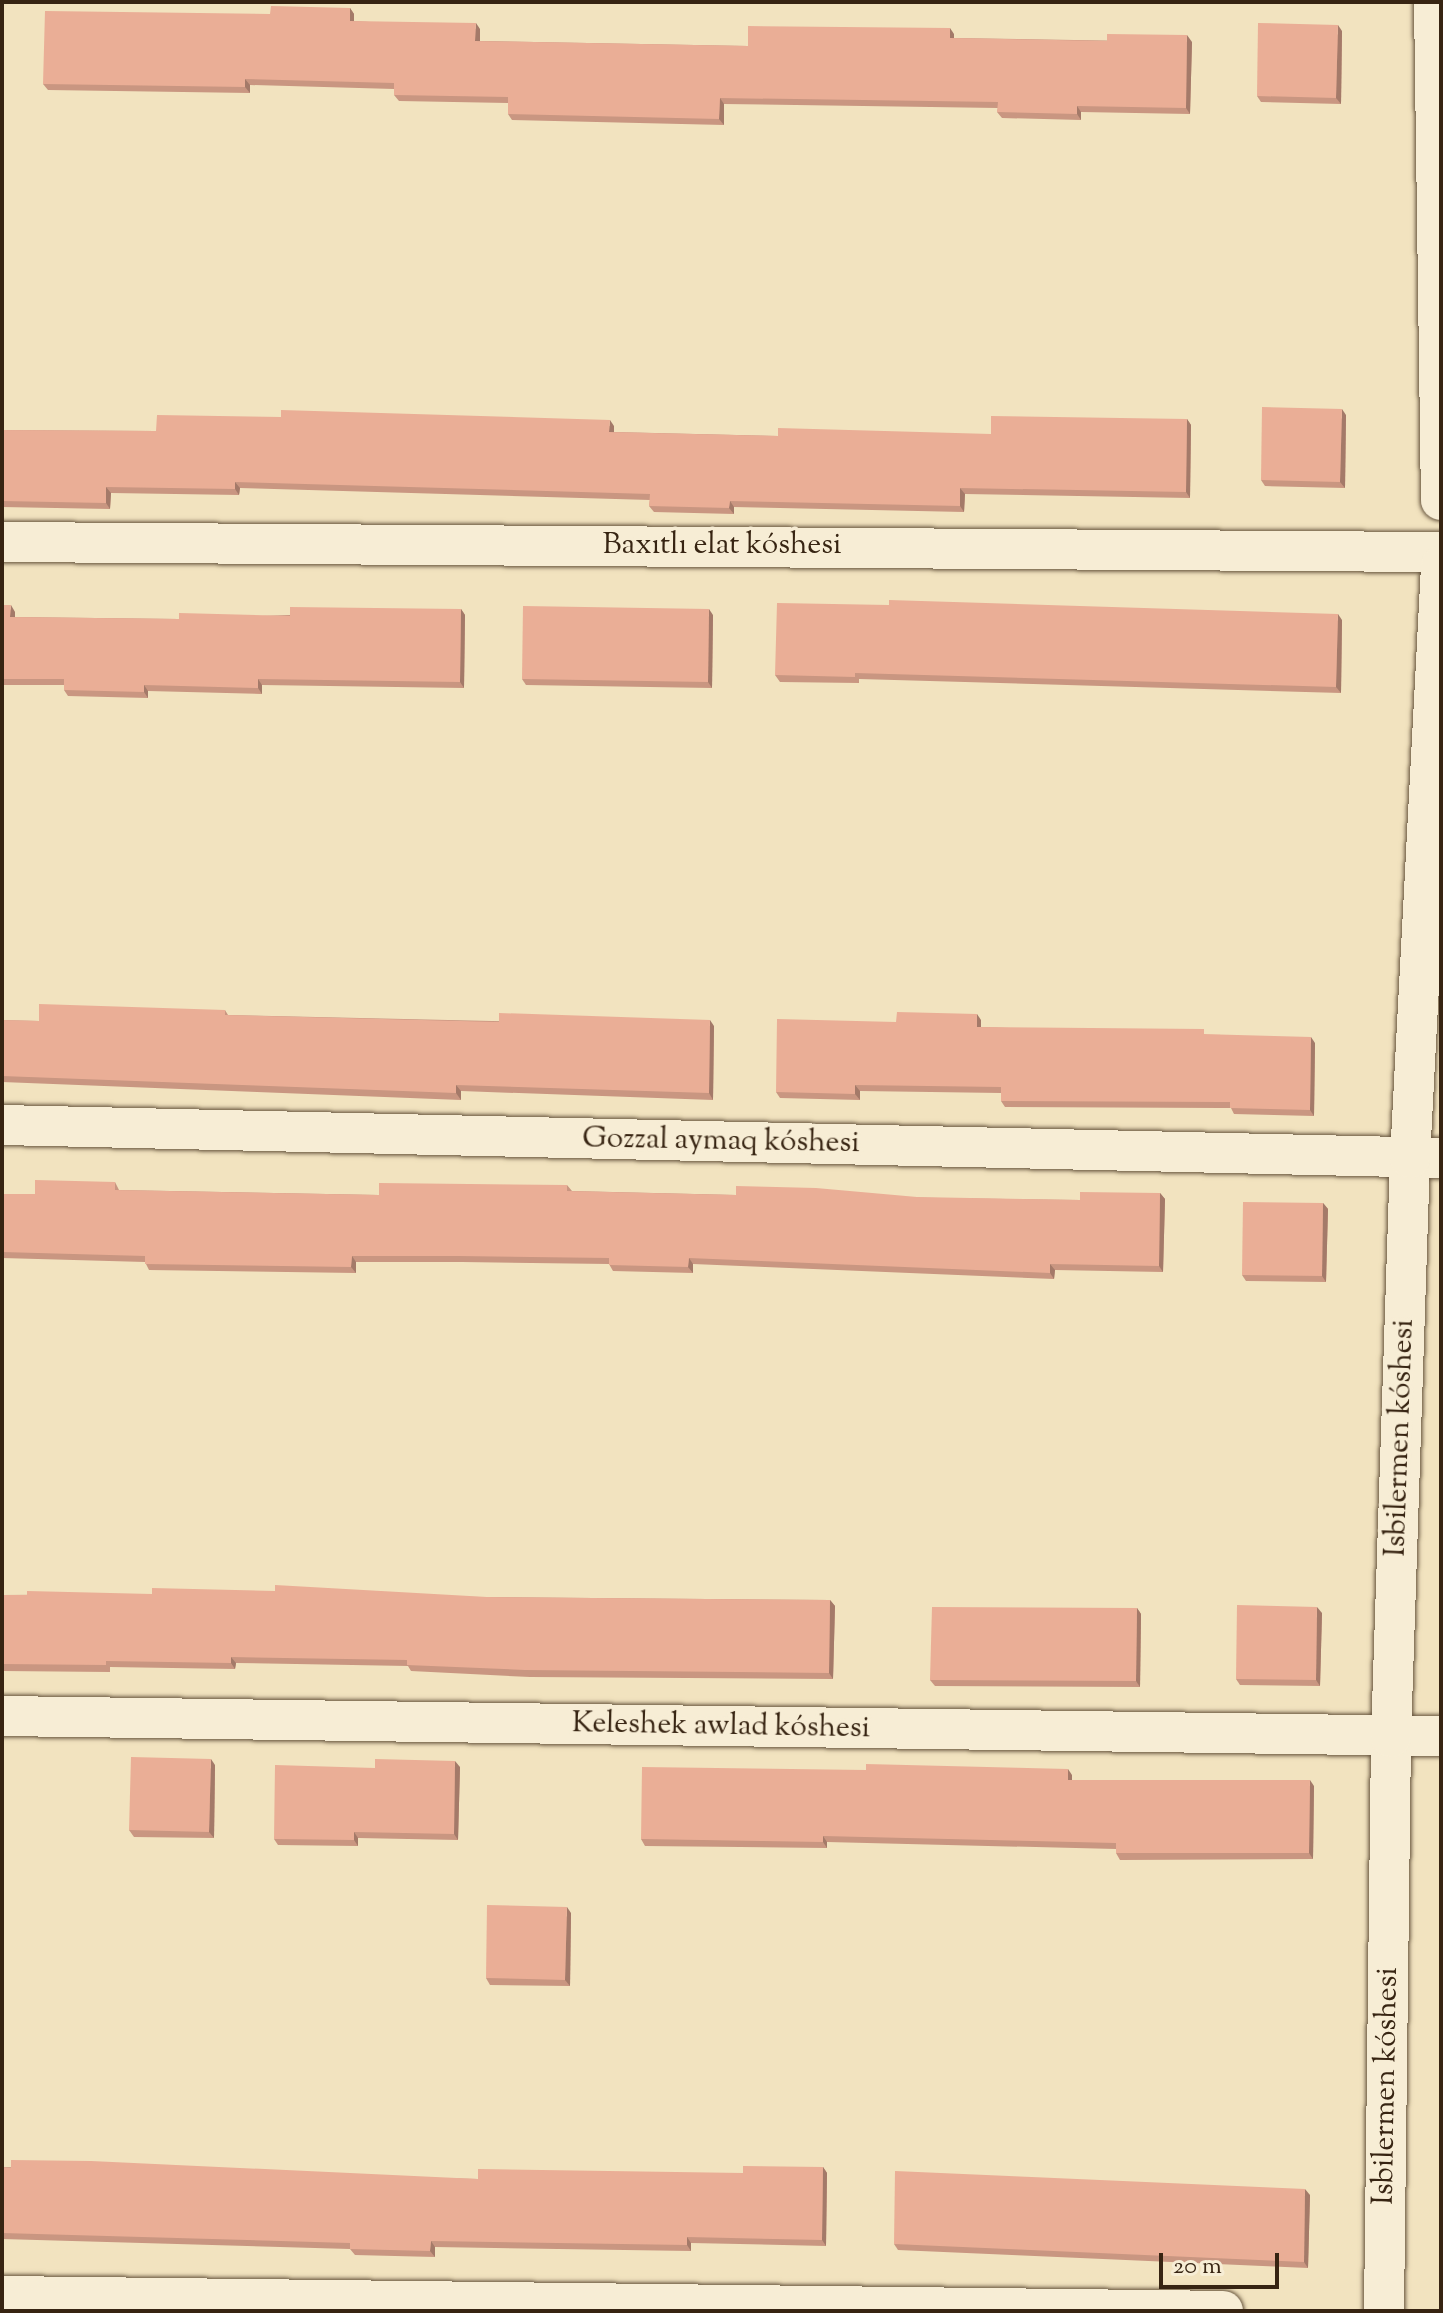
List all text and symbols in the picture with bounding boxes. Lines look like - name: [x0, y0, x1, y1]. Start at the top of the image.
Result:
- street label: Baxıtlı elat kóshesi: [602, 528, 842, 564]
- street label: Gozzal aymaq kóshesi: [582, 1122, 860, 1162]
- street label: Isbilermen kóshesi: [1379, 1319, 1423, 1557]
- street label: Keleshek awlad kóshesi: [572, 1706, 870, 1748]
- street label: Isbilermen kóshesi: [1367, 1967, 1407, 2205]
- scale bar: [1163, 2237, 1283, 2287]
- text: 20 m: [1173, 2250, 1222, 2284]

